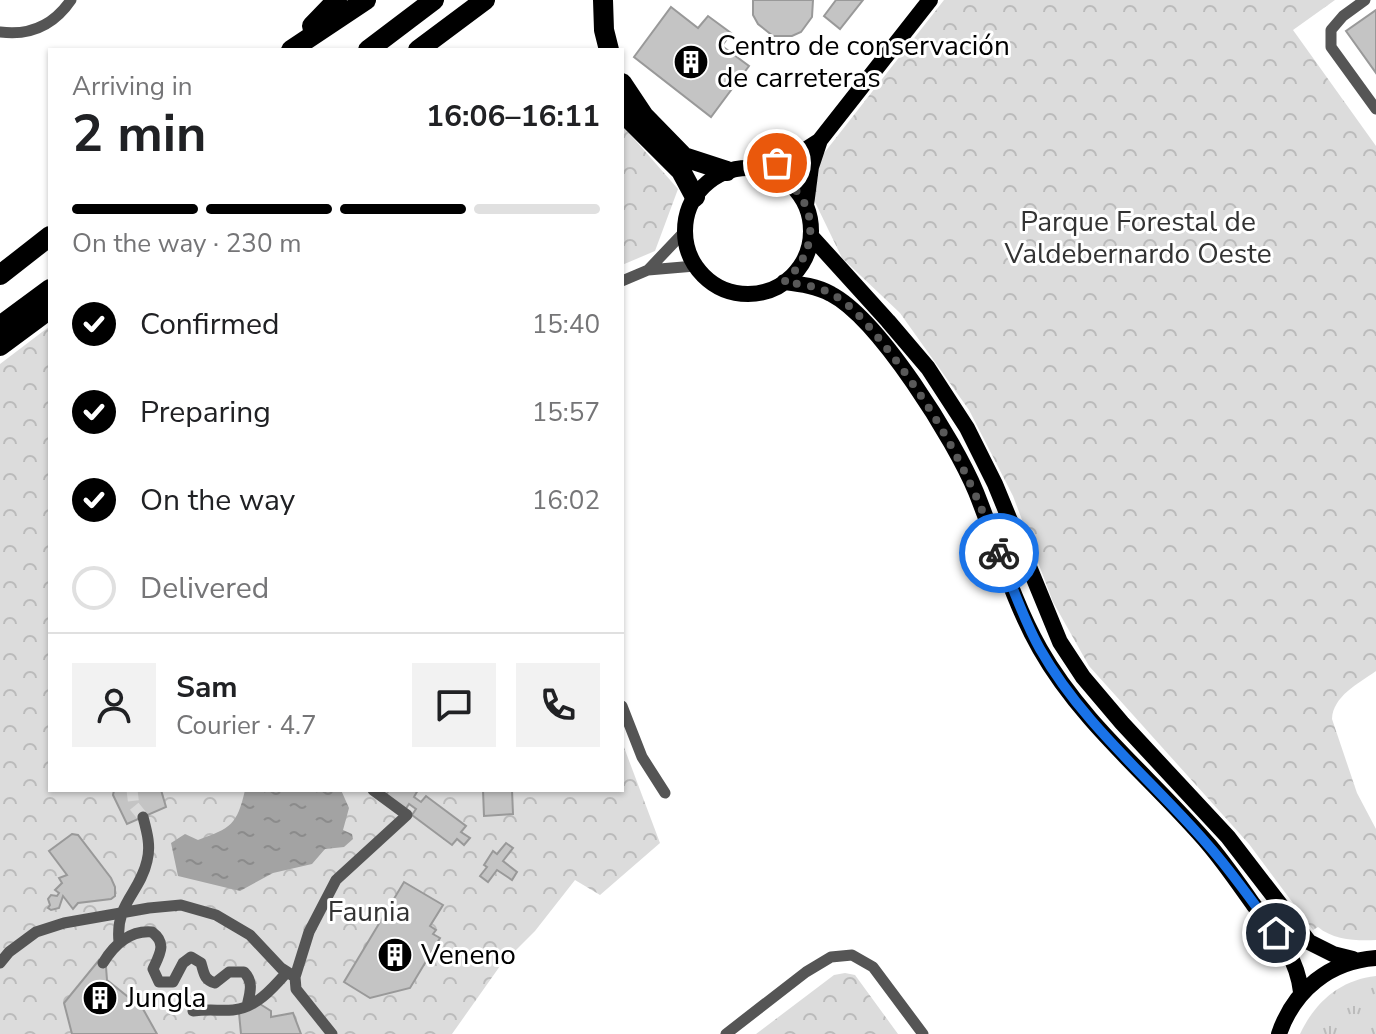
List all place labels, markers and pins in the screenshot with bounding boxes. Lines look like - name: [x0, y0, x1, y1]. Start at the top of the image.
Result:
- place label: Centro de conservación de carreteras: [717, 27, 1010, 97]
- building icon: Centro de conservación de carreteras: [672, 43, 710, 81]
- pin: [743, 129, 811, 197]
- pin: [1242, 899, 1310, 967]
- building icon: Veneno: [376, 936, 414, 974]
- place label: Veneno: [420, 936, 516, 974]
- building icon: Jungla: [81, 979, 119, 1017]
- place label: Jungla: [125, 979, 206, 1017]

